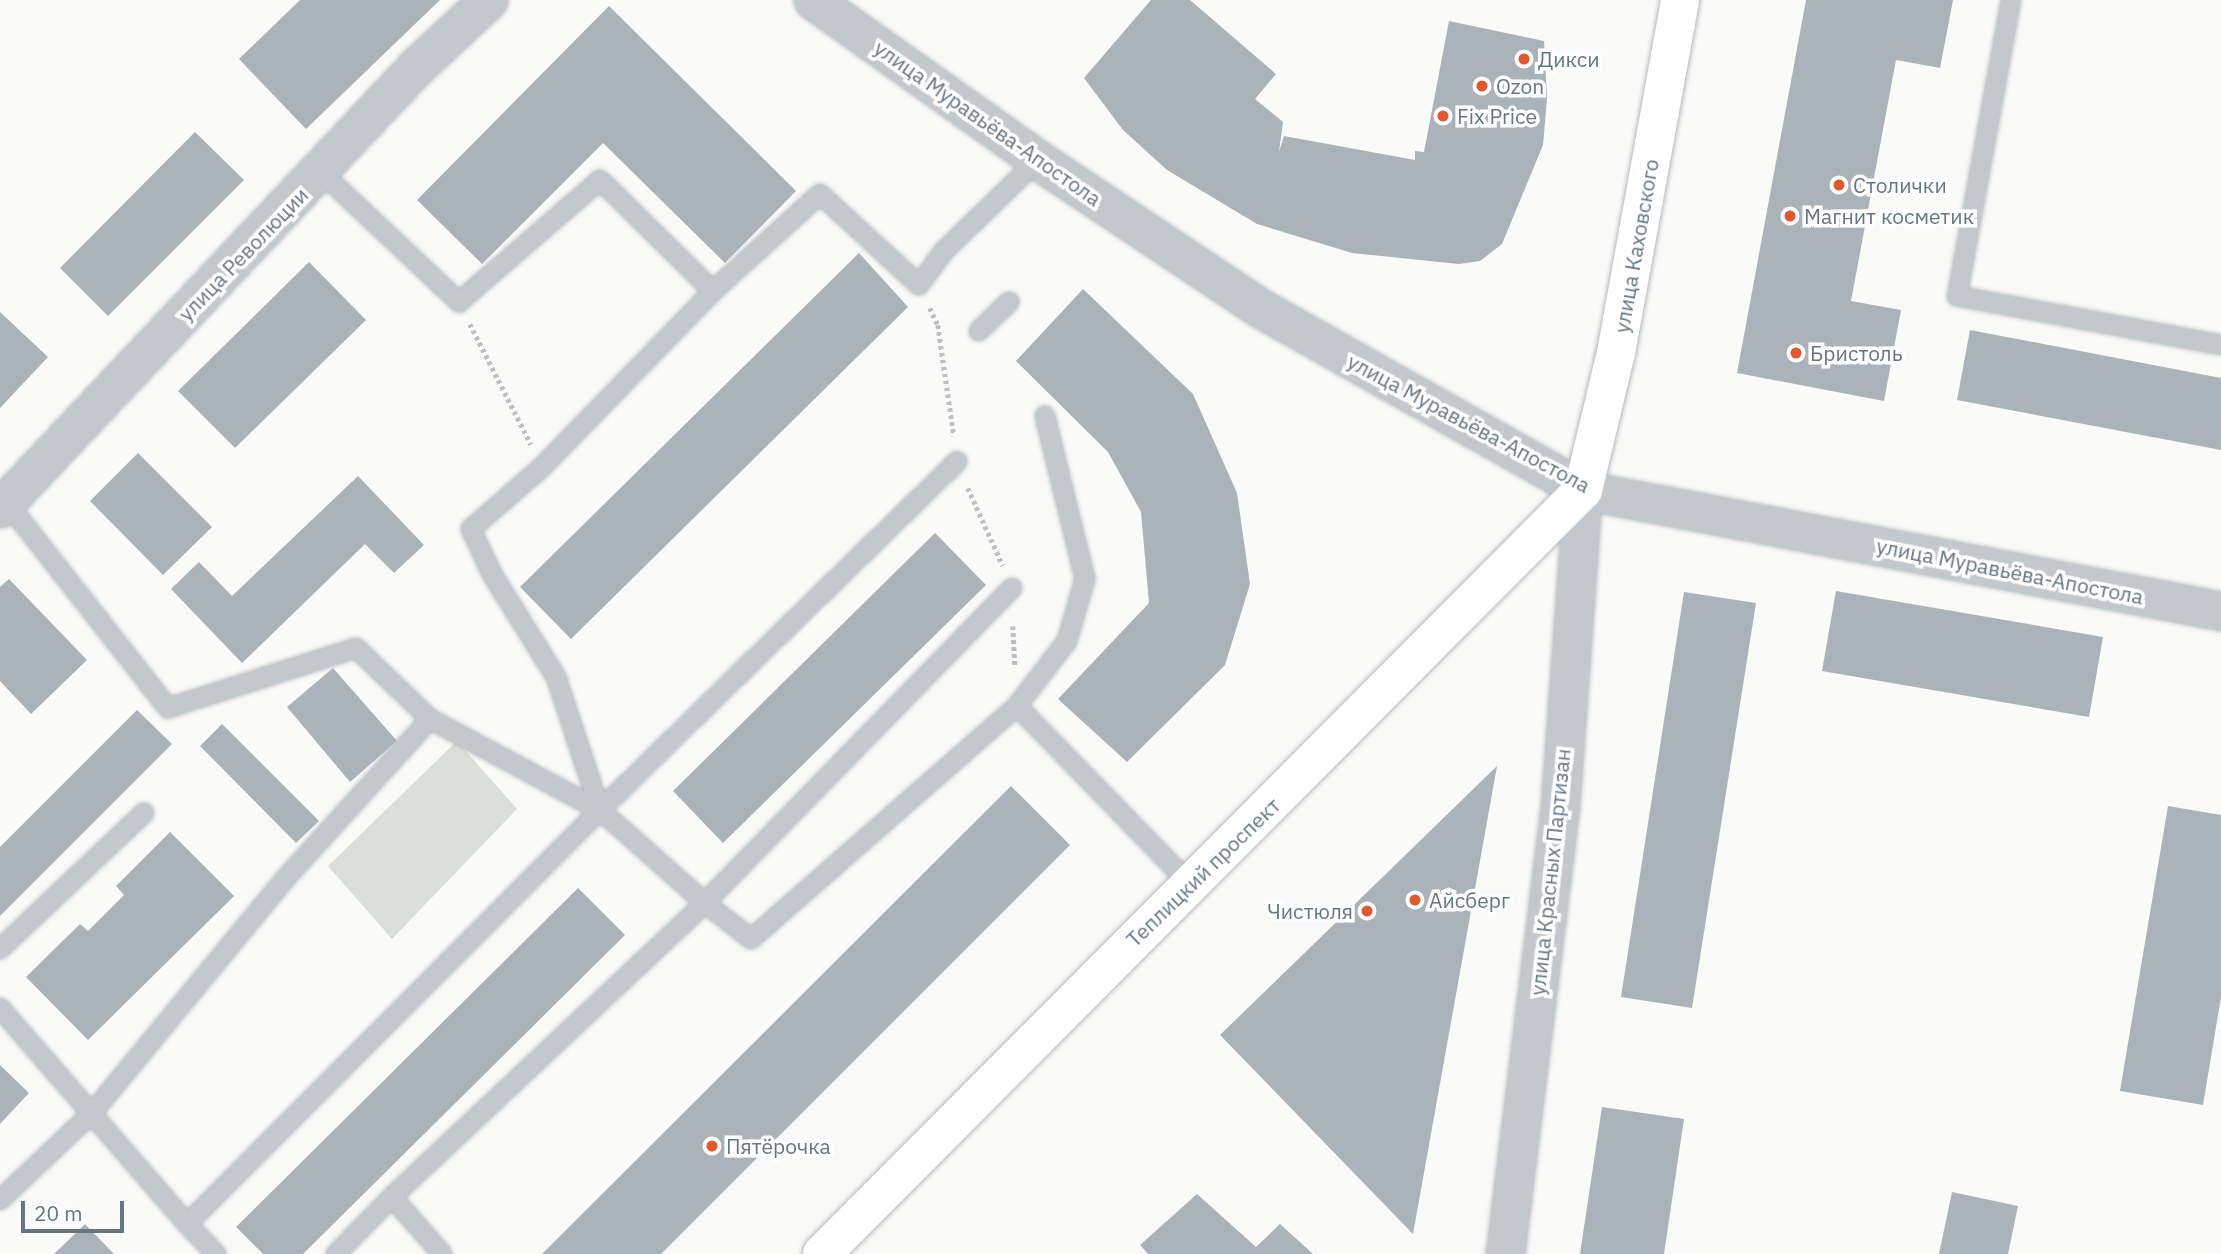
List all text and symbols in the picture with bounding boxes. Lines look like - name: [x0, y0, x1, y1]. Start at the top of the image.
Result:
- street label: улица Муравьёва-Апостола: [870, 35, 1106, 211]
- place label: Дикси: [1538, 46, 1600, 72]
- marker: Дикси: [1516, 51, 1532, 67]
- place label: Ozon: [1496, 73, 1544, 99]
- marker: Ozon: [1474, 78, 1490, 94]
- place label: Fix Price: [1457, 103, 1537, 129]
- marker: Fix Price: [1435, 108, 1451, 124]
- street label: улица Каховского: [1608, 157, 1664, 335]
- place label: Столички: [1853, 172, 1947, 198]
- marker: Столички: [1831, 177, 1847, 193]
- street label: улица Революции: [173, 182, 313, 326]
- place label: Магнит косметик: [1804, 203, 1974, 229]
- marker: Магнит косметик: [1782, 208, 1798, 224]
- place label: Бристоль: [1810, 340, 1903, 366]
- marker: Бристоль: [1788, 345, 1804, 361]
- street label: улица Муравьёва-Апостола: [1343, 348, 1595, 498]
- street label: улица Муравьёва-Апостола: [1874, 533, 2146, 609]
- street label: улица Красных Партизан: [1525, 747, 1575, 997]
- street label: Теплицкий проспект: [1121, 792, 1285, 952]
- place label: Айсберг: [1429, 887, 1510, 913]
- marker: Айсберг: [1407, 892, 1423, 908]
- place label: Чистюля: [1267, 898, 1353, 924]
- marker: Чистюля: [1359, 903, 1375, 919]
- place label: Пятёрочка: [726, 1133, 831, 1159]
- marker: Пятёрочка: [704, 1138, 720, 1154]
- scale bar: [24, 1188, 128, 1232]
- text: 20 m: [34, 1199, 83, 1227]

